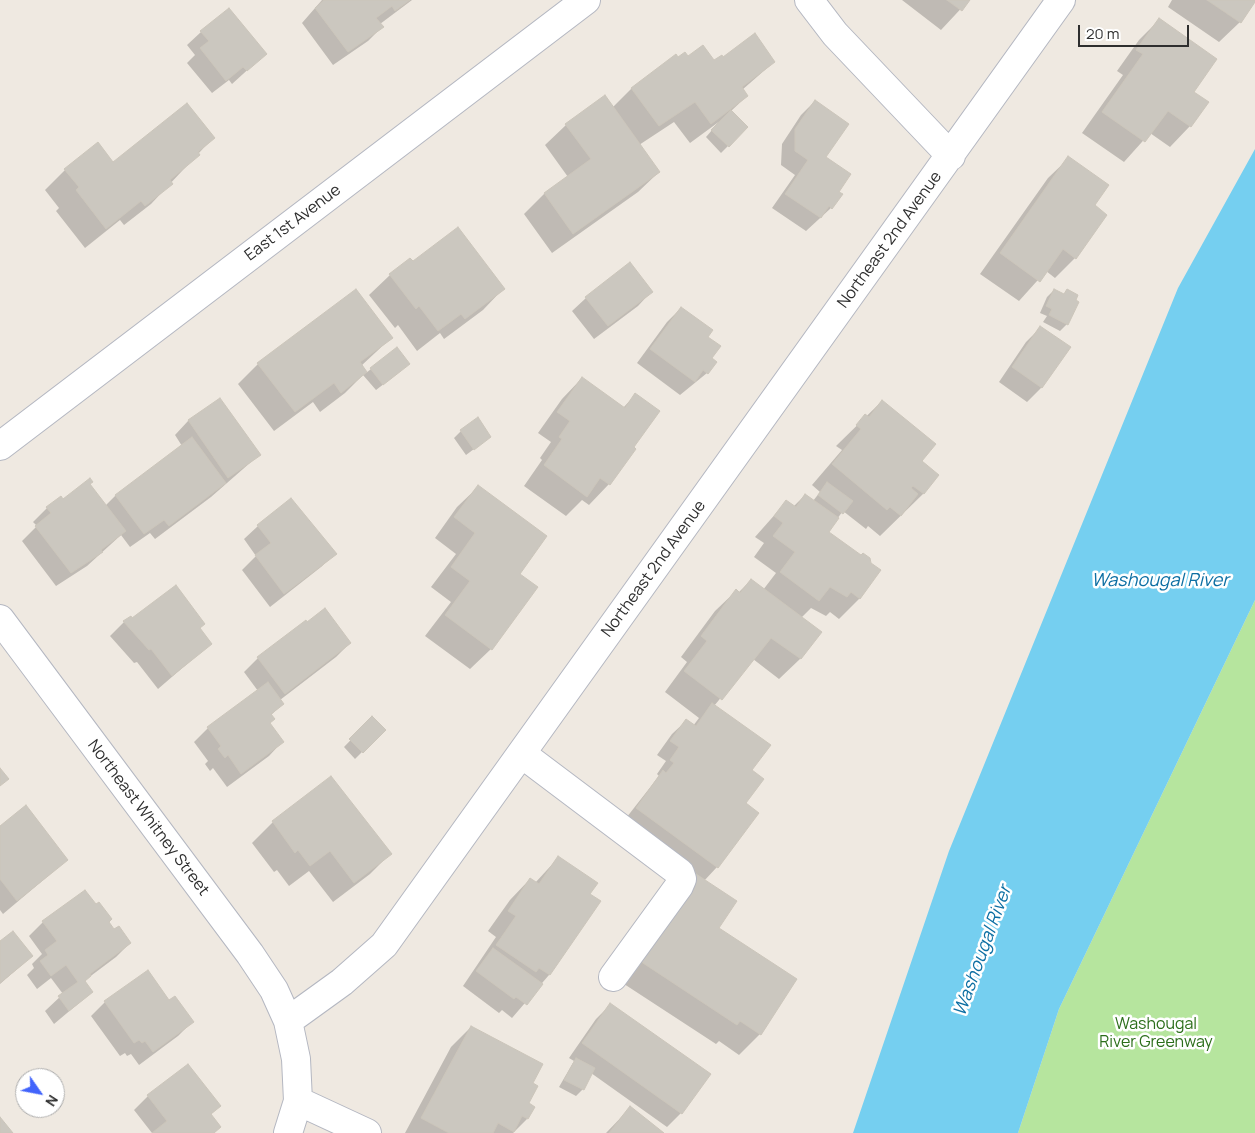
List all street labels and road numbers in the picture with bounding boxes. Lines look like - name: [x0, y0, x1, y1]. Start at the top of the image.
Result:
- street label: Northeast 2nd Avenue: [834, 168, 946, 312]
- street label: East 1st Avenue: [241, 181, 345, 265]
- street label: Northeast 2nd Avenue: [598, 497, 710, 641]
- street label: Northeast Whitney Street: [83, 736, 213, 900]

